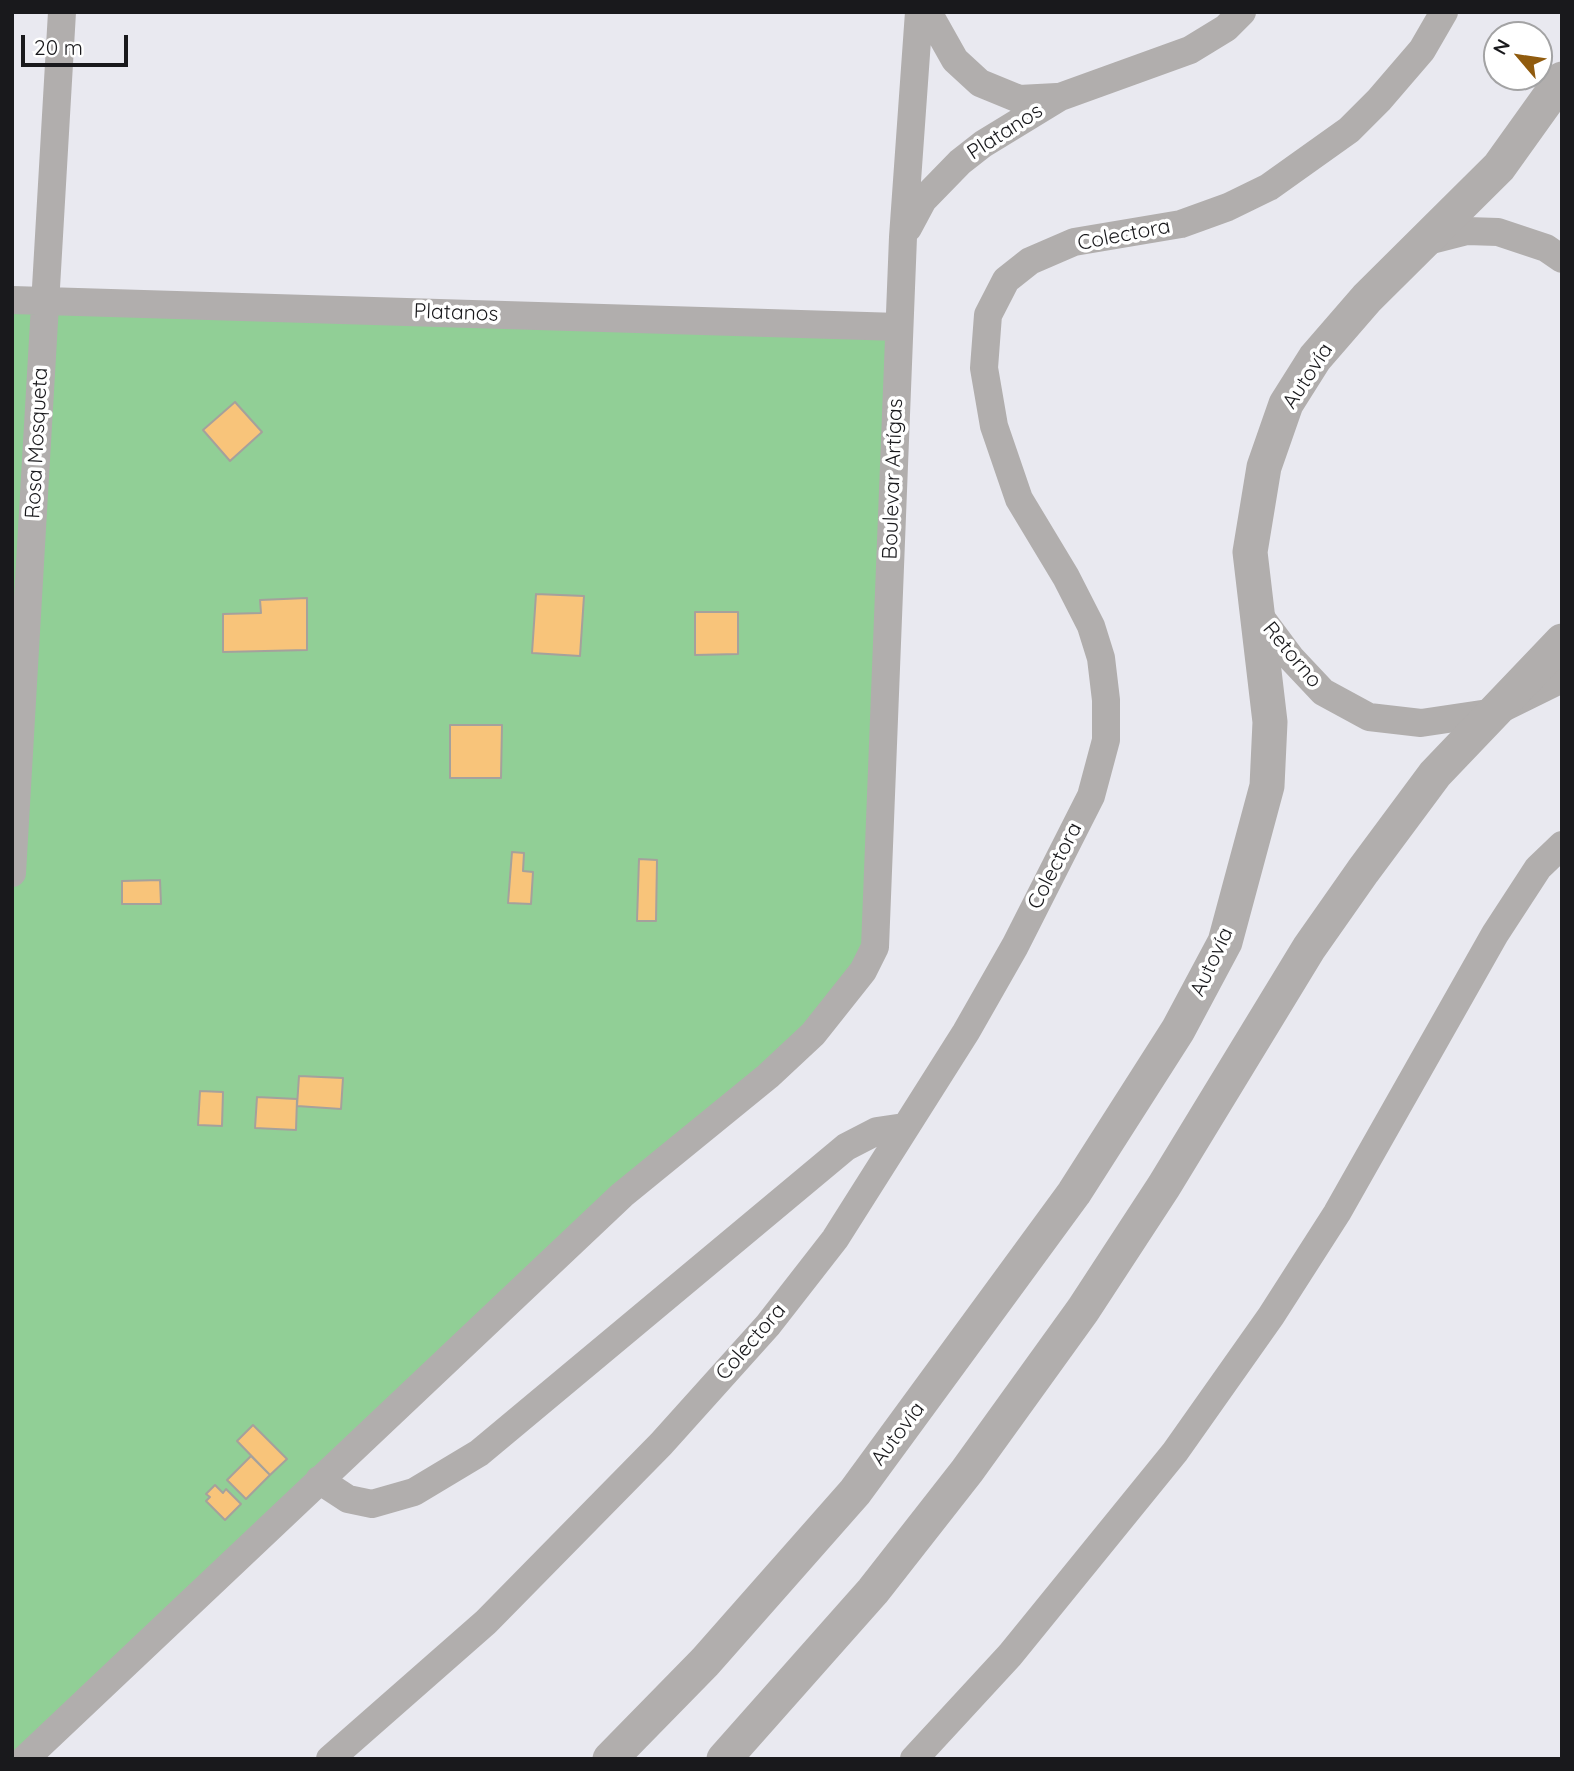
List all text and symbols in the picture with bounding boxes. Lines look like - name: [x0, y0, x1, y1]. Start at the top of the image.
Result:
- scale bar: [24, 21, 131, 65]
- north arrow: [1483, 21, 1553, 91]
- text: 20 m: [34, 34, 83, 60]
- text: N: [1488, 35, 1515, 59]
- street label: Platanos: [963, 98, 1047, 166]
- street label: Colectora: [1075, 214, 1173, 256]
- street label: Platanos: [413, 299, 499, 327]
- street label: Autovía: [1277, 338, 1339, 414]
- street label: Rosa Mosqueta: [20, 367, 54, 519]
- street label: Boulevar Artígas: [878, 398, 908, 560]
- street label: Retorno: [1257, 617, 1327, 693]
- street label: Colectora: [1022, 818, 1088, 914]
- street label: Autovía: [1185, 923, 1239, 1001]
- street label: Colectora: [711, 1298, 791, 1386]
- street label: Autovía: [866, 1397, 930, 1471]

